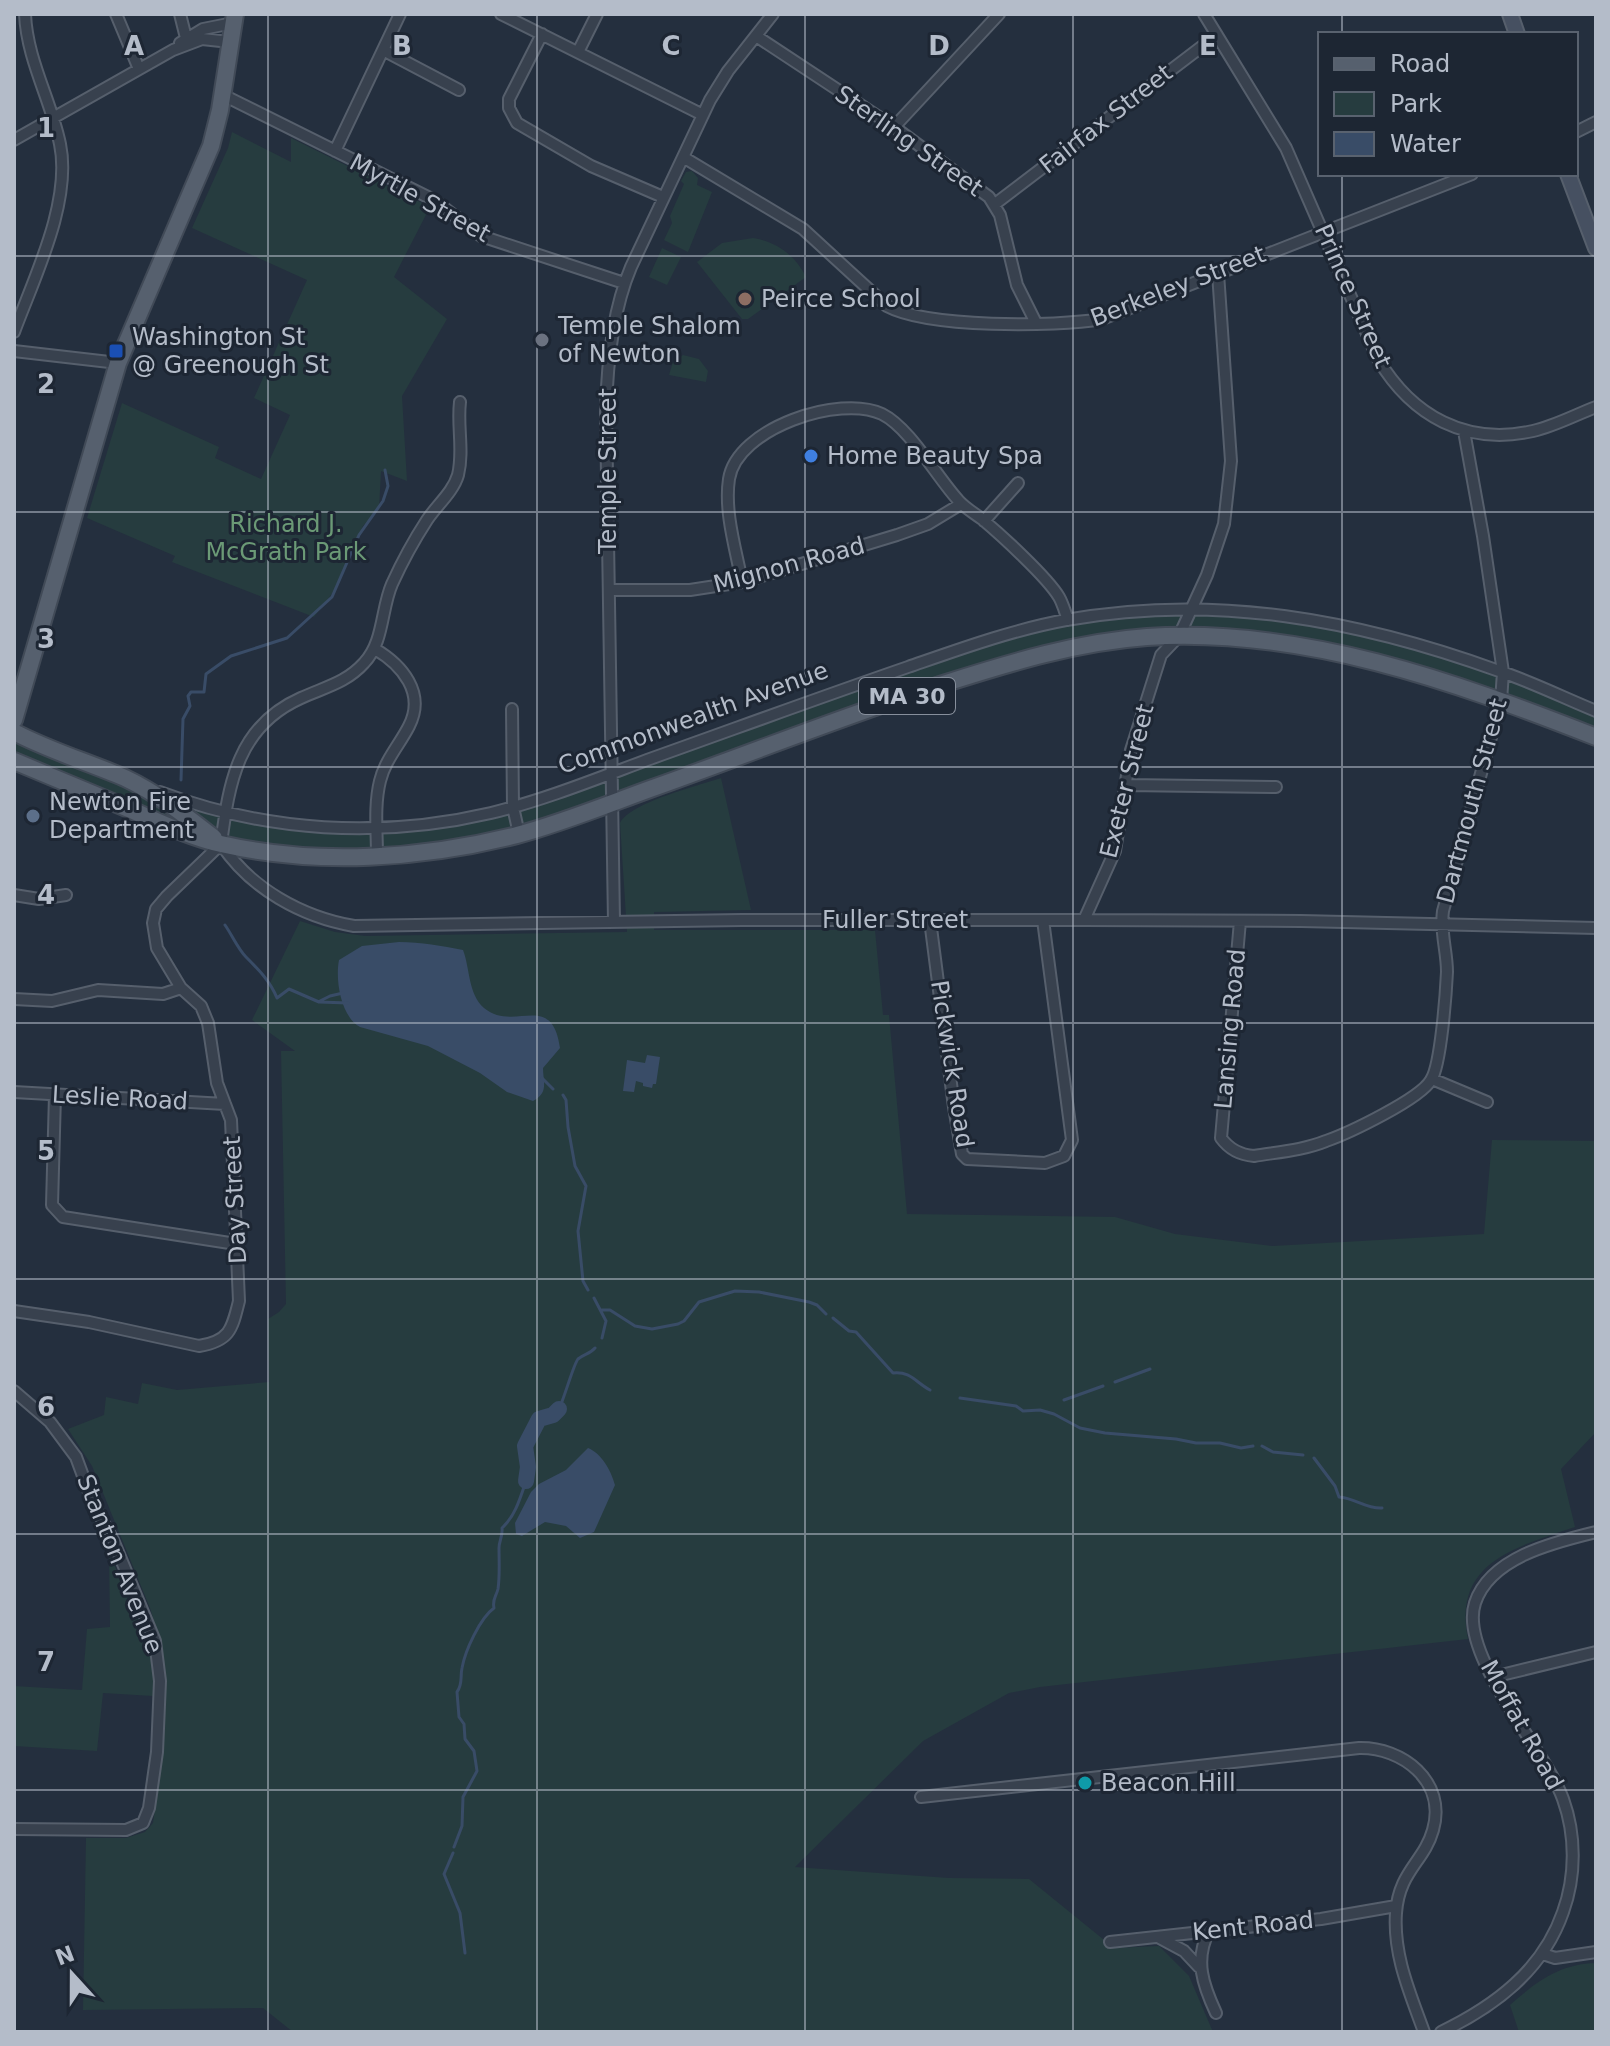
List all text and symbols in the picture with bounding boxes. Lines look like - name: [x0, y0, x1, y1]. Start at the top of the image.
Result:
- text: A: [124, 31, 144, 61]
- text: B: [392, 31, 412, 61]
- text: C: [661, 31, 681, 61]
- text: D: [928, 31, 950, 61]
- text: E: [1199, 31, 1217, 61]
- legend: [1318, 32, 1578, 176]
- text: Road: [1390, 50, 1450, 78]
- street label: Fairfax Street: [1034, 58, 1178, 180]
- street label: Sterling Street: [830, 80, 988, 202]
- text: Park: [1390, 90, 1442, 118]
- text: 1: [37, 113, 55, 143]
- text: Water: [1390, 130, 1461, 158]
- street label: Myrtle Street: [345, 148, 495, 248]
- street label: Prince Street: [1309, 220, 1397, 372]
- street label: Berkeley Street: [1087, 240, 1269, 332]
- place label: Peirce School: [761, 285, 921, 313]
- marker: Peirce School: [736, 290, 754, 308]
- place label: Temple Shalom of Newton: [557, 312, 741, 368]
- place label: Washington St @ Greenough St: [132, 323, 329, 379]
- marker: Temple Shalom of Newton: [533, 331, 551, 349]
- marker: Washington St @ Greenough St: [107, 342, 125, 360]
- text: 2: [37, 369, 55, 399]
- street label: Temple Street: [594, 388, 622, 555]
- place label: Home Beauty Spa: [827, 442, 1043, 470]
- marker: Home Beauty Spa: [802, 447, 820, 465]
- park label: Richard J. McGrath Park: [205, 510, 367, 566]
- street label: Mignon Road: [710, 531, 868, 599]
- text: 3: [37, 624, 55, 654]
- street label: Commonwealth Avenue: [554, 656, 832, 780]
- road number: MA 30: [859, 678, 955, 714]
- street label: Dartmouth Street: [1431, 696, 1513, 906]
- street label: Exeter Street: [1094, 701, 1160, 861]
- place label: Newton Fire Department: [49, 788, 194, 844]
- marker: Newton Fire Department: [24, 807, 42, 825]
- text: 4: [37, 880, 55, 910]
- street label: Fuller Street: [822, 906, 968, 934]
- street label: Lansing Road: [1209, 948, 1251, 1110]
- street label: Pickwick Road: [925, 978, 979, 1150]
- street label: Leslie Road: [51, 1080, 189, 1116]
- street label: Day Street: [218, 1135, 252, 1265]
- text: 5: [37, 1136, 55, 1166]
- text: 6: [37, 1392, 55, 1422]
- street label: Stanton Avenue: [71, 1470, 169, 1658]
- text: 7: [37, 1647, 55, 1677]
- street label: Moffat Road: [1475, 1655, 1569, 1795]
- place label: Beacon Hill: [1101, 1769, 1236, 1797]
- marker: Beacon Hill: [1076, 1774, 1094, 1792]
- street label: Kent Road: [1191, 1906, 1315, 1946]
- north arrow: [32, 1934, 112, 2014]
- text: N: [52, 1941, 78, 1971]

